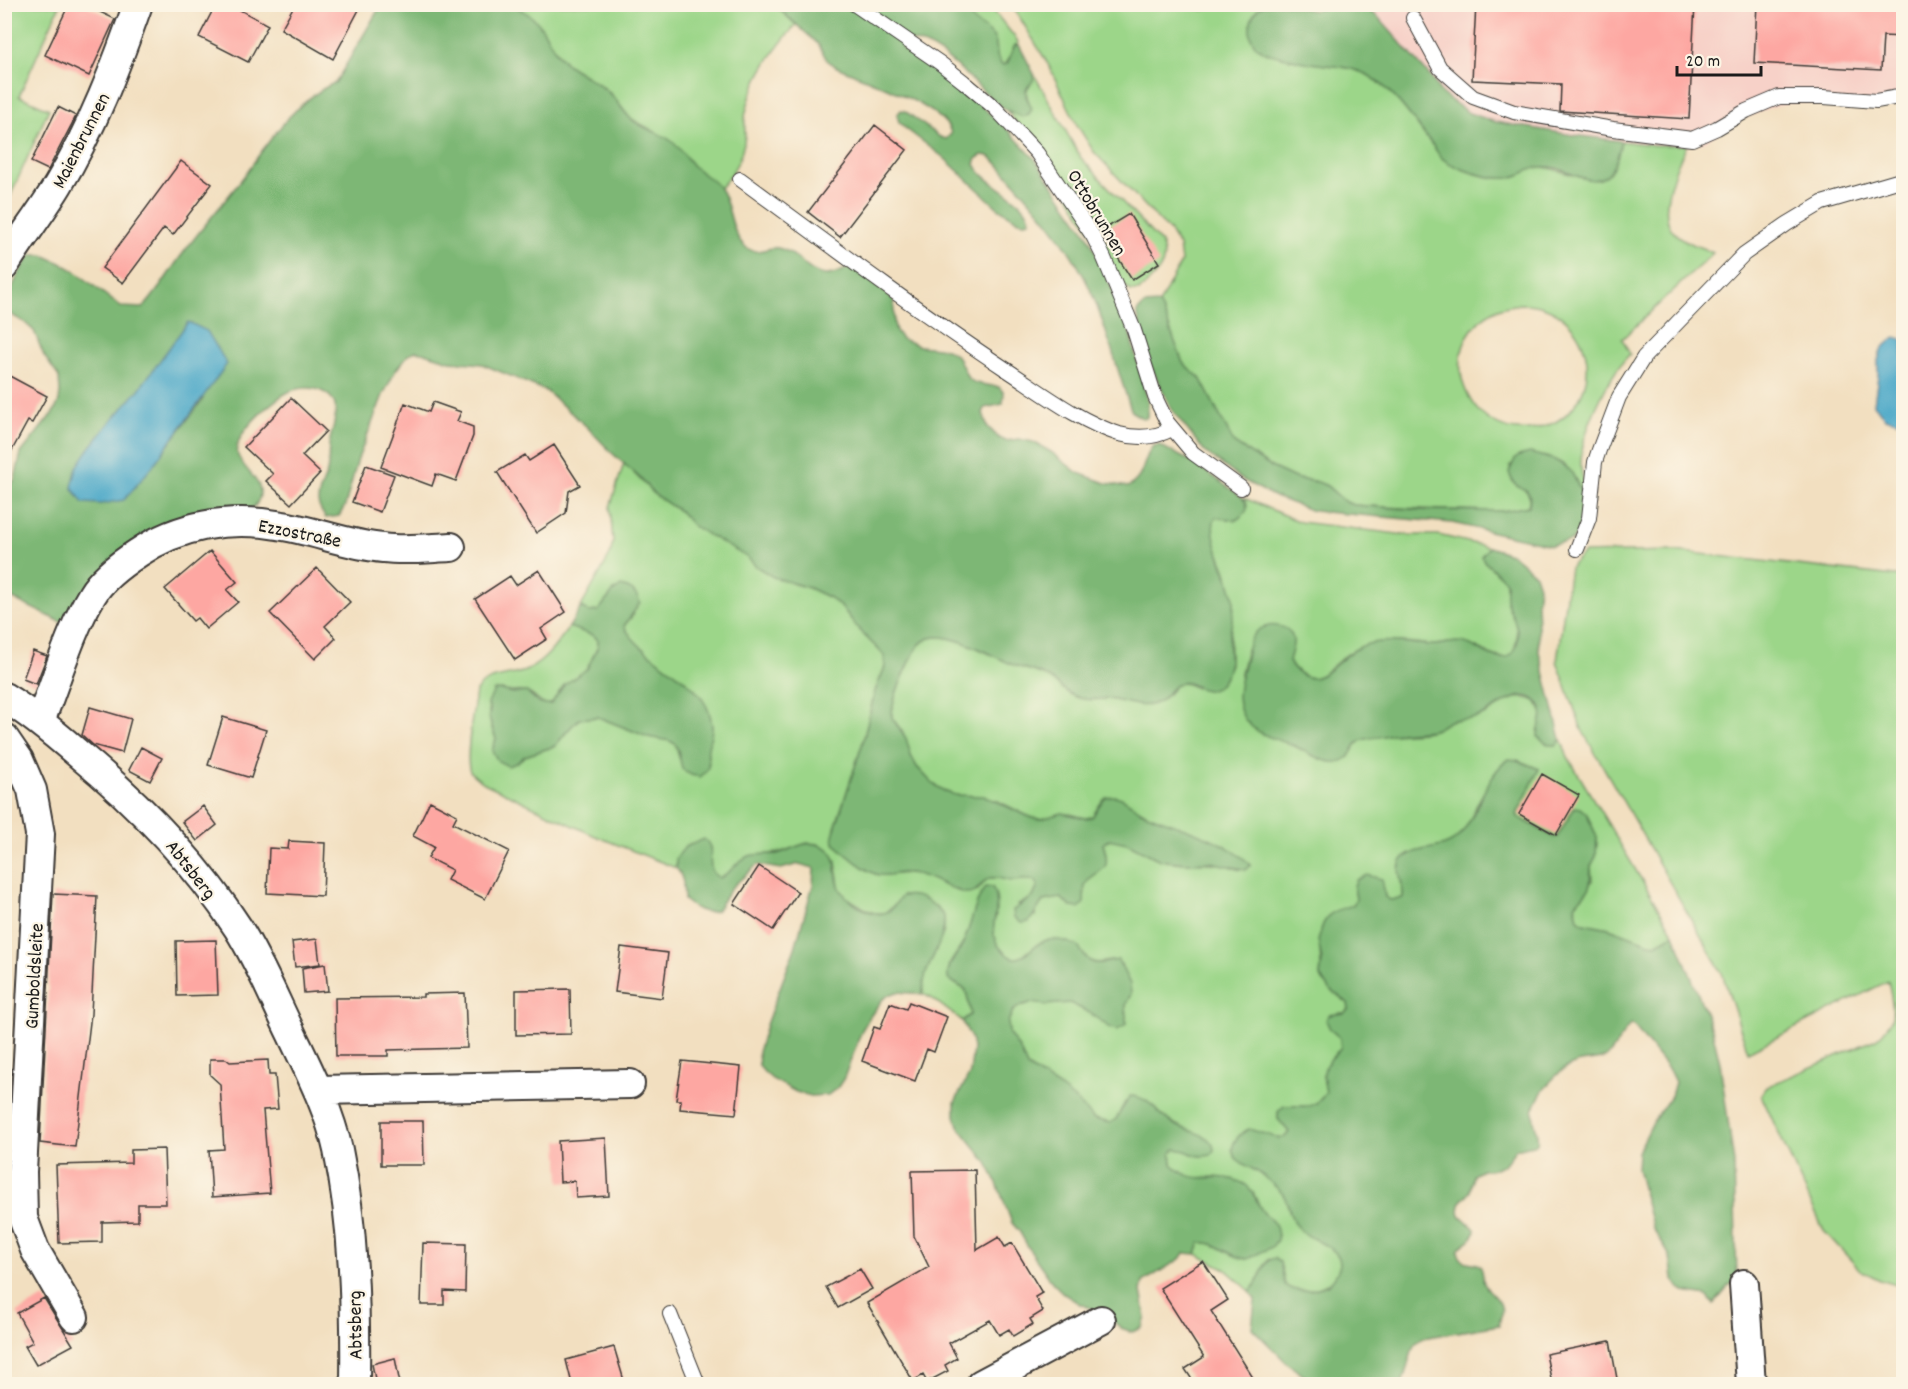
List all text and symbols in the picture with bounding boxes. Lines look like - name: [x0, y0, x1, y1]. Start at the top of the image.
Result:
- scale bar: [1677, 39, 1761, 77]
- text: 20 m: [1686, 50, 1720, 75]
- street label: Maienbrunnen: [47, 89, 119, 194]
- street label: Ottobrunnen: [1059, 165, 1132, 262]
- street label: Ezzostraße: [255, 513, 344, 557]
- street label: Abtsberg: [157, 835, 222, 907]
- street label: Gumboldsleite: [19, 922, 53, 1030]
- street label: Abtsberg: [342, 1290, 372, 1360]

